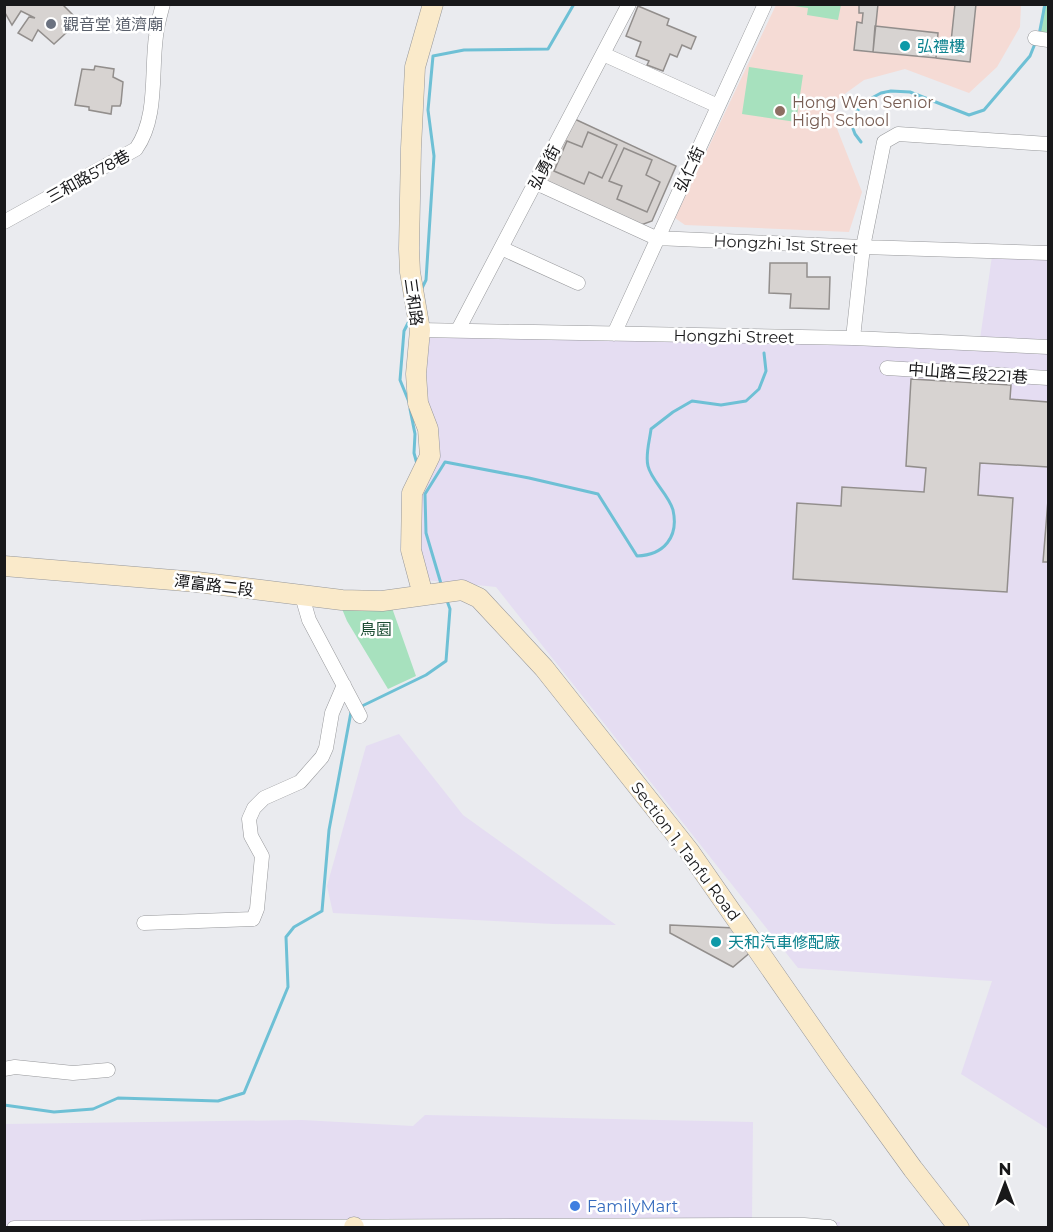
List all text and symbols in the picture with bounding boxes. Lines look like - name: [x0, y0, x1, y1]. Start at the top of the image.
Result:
- place label: 觀音堂 道濟廟: [63, 15, 163, 34]
- marker: 觀音堂 道濟廟: [44, 17, 58, 31]
- place label: 弘禮樓: [917, 37, 965, 56]
- marker: 弘禮樓: [898, 39, 912, 53]
- place label: Hong Wen Senior High School: [792, 93, 934, 130]
- marker: Hong Wen Senior High School: [773, 104, 787, 118]
- street label: 弘勇街: [525, 142, 564, 193]
- street label: 弘仁街: [671, 143, 708, 195]
- street label: 三和路578巷: [43, 146, 133, 207]
- street label: Hongzhi 1st Street: [713, 231, 859, 258]
- street label: 三和路: [401, 277, 426, 327]
- street label: Hongzhi Street: [673, 326, 795, 347]
- street label: 中山路三段221巷: [907, 360, 1028, 387]
- street label: 潭富路二段: [173, 571, 255, 600]
- park label: 鳥園: [360, 620, 392, 639]
- street label: Section 1, Tanfu Road: [627, 778, 744, 925]
- place label: 天和汽車修配廠: [728, 933, 840, 952]
- marker: 天和汽車修配廠: [709, 935, 723, 949]
- north arrow: [975, 1154, 1035, 1214]
- text: N: [999, 1160, 1011, 1179]
- place label: FamilyMart: [587, 1197, 679, 1216]
- marker: FamilyMart: [568, 1199, 582, 1213]

